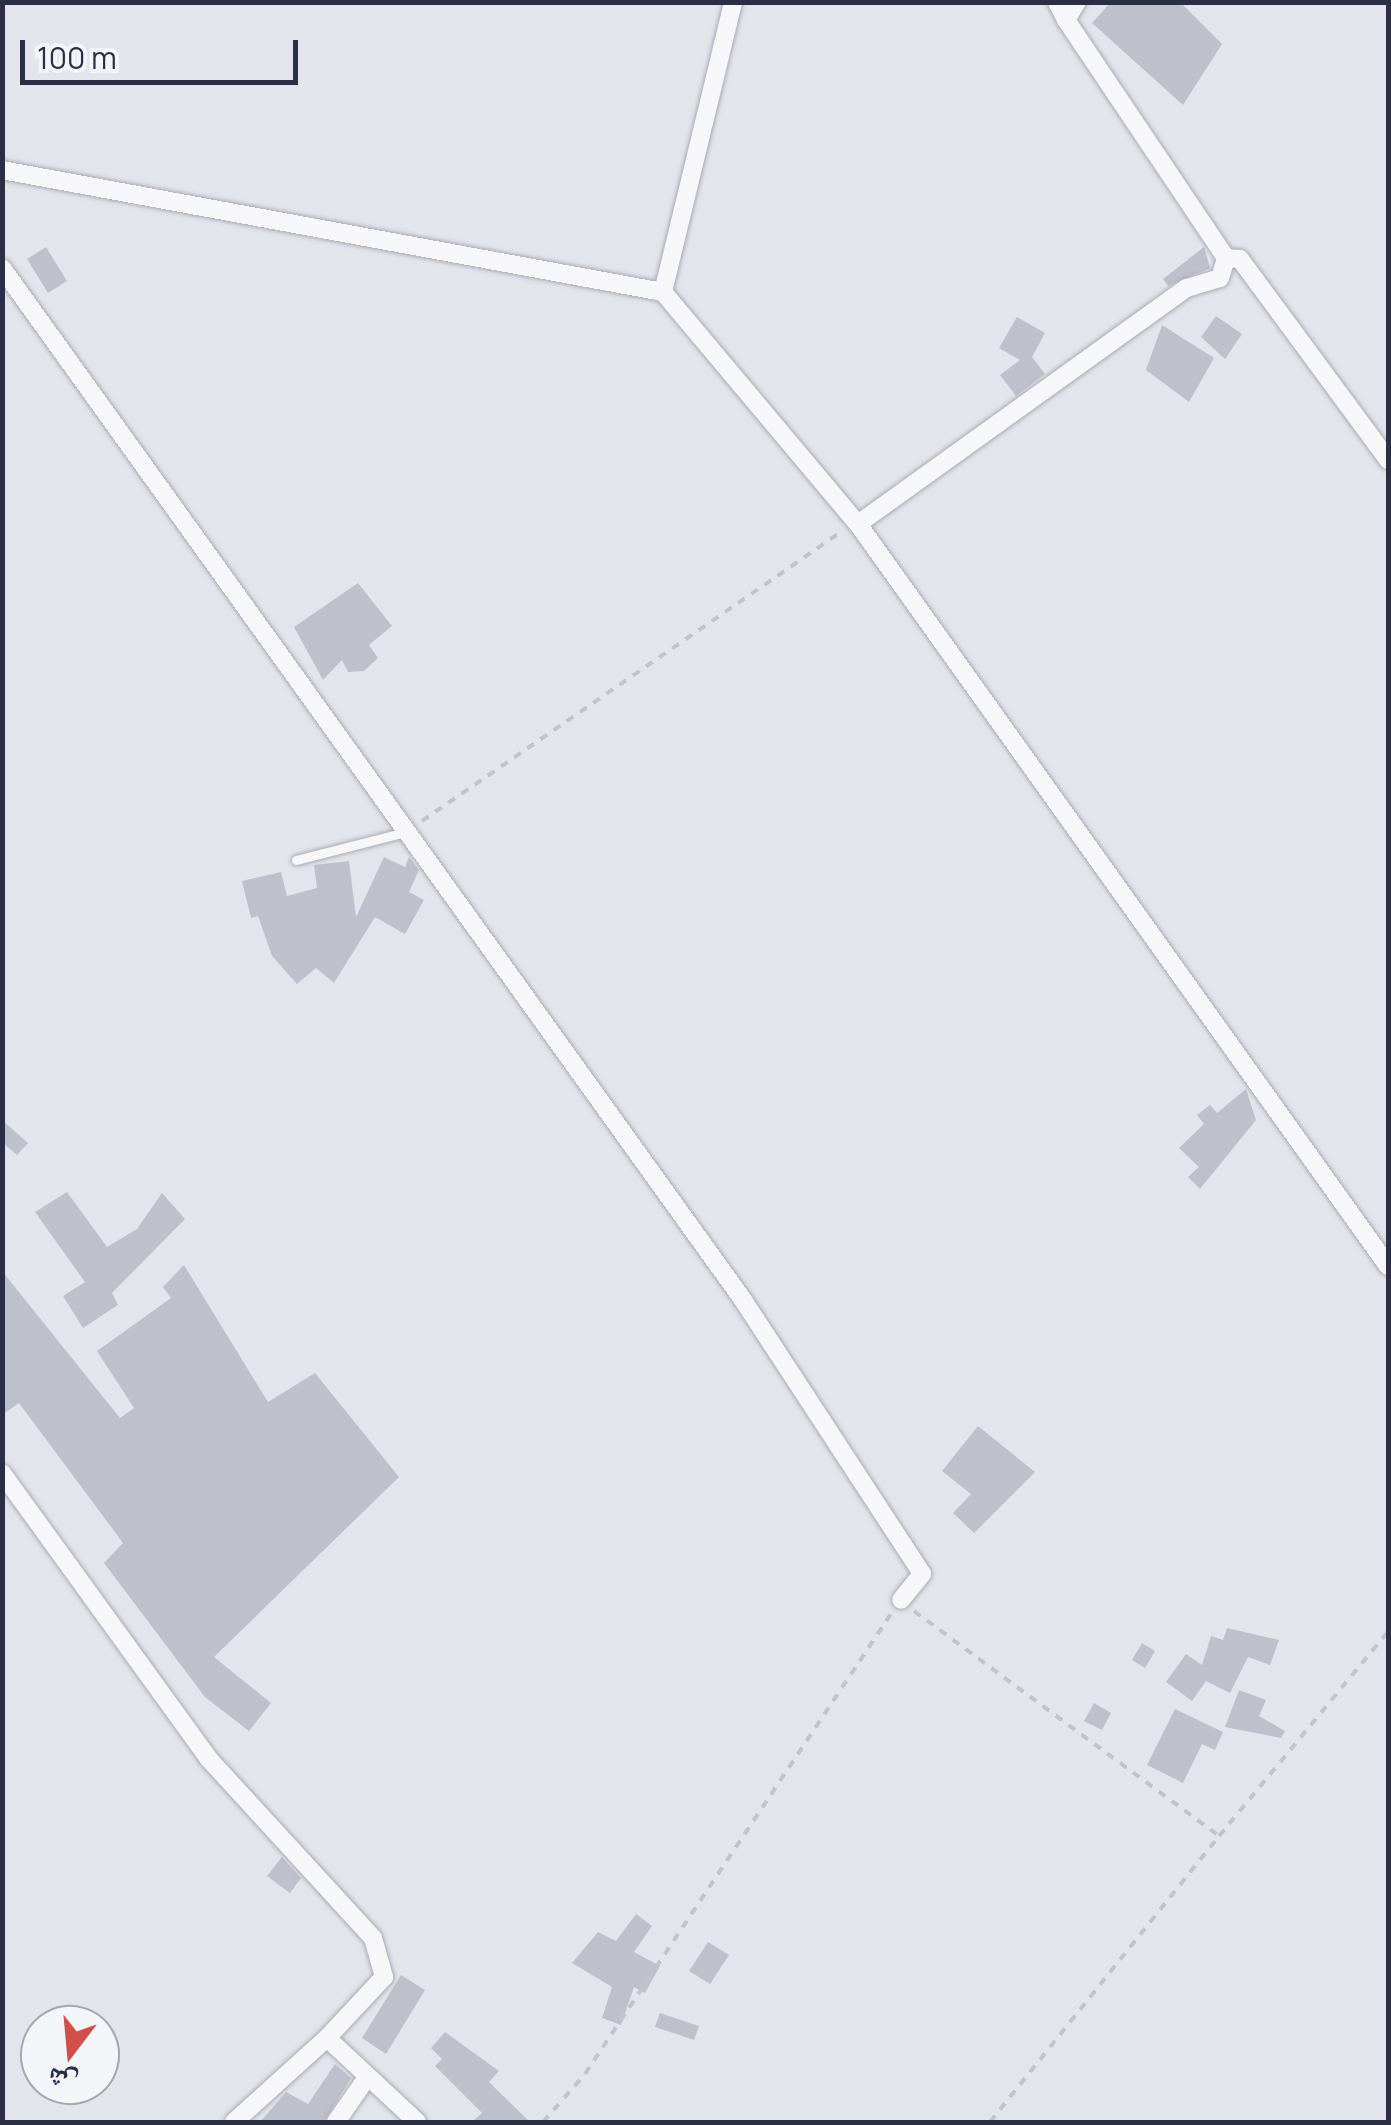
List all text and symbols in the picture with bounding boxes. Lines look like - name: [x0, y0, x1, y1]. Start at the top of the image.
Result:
- scale bar: [25, 20, 302, 82]
- text: 100 m: [37, 37, 117, 78]
- north arrow: [20, 2005, 120, 2105]
- text: ش: [43, 2060, 82, 2104]

